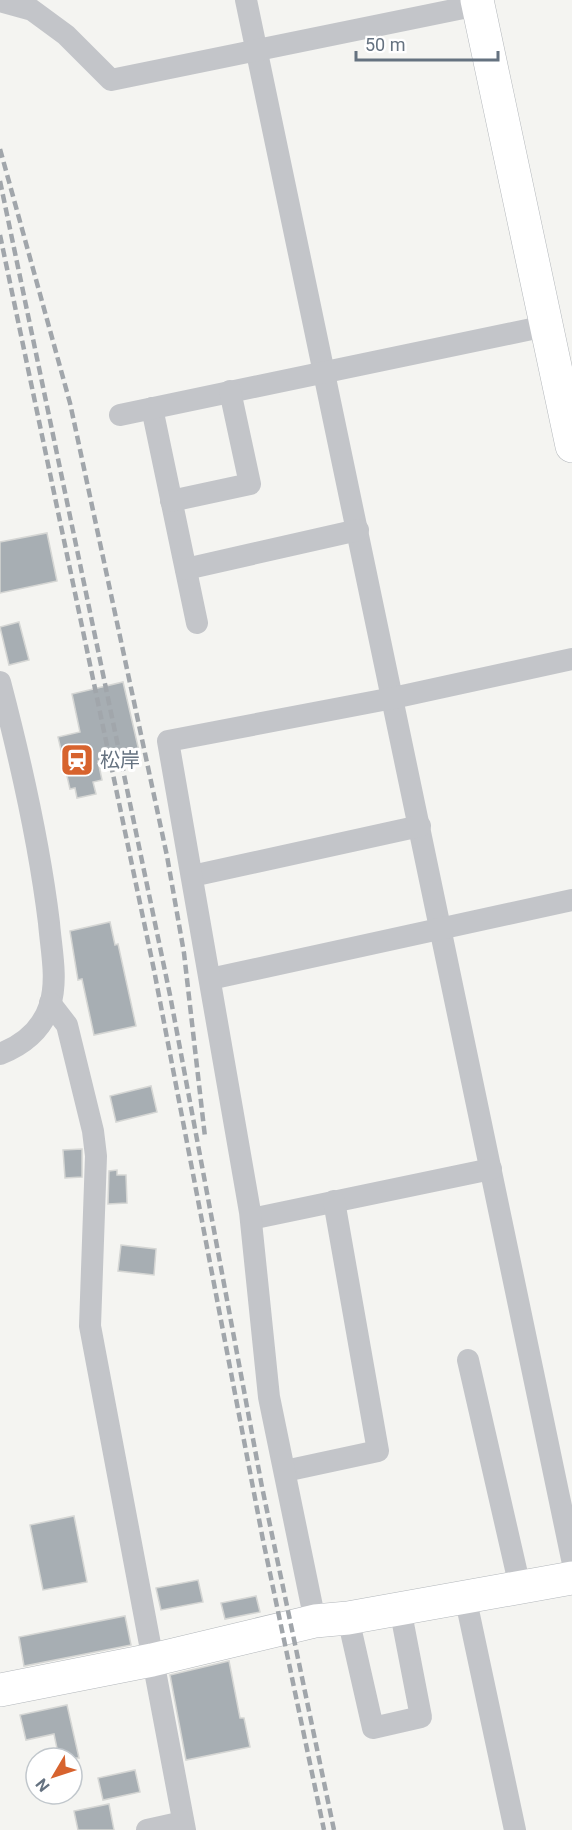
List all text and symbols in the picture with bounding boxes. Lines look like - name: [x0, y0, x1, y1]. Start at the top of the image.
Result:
- scale bar: [356, 24, 498, 62]
- text: 50 m: [365, 34, 405, 55]
- station icon: 松岸: [59, 742, 95, 778]
- place label: 松岸: [100, 748, 140, 772]
- north arrow: [24, 1746, 84, 1806]
- text: N: [32, 1775, 54, 1795]

